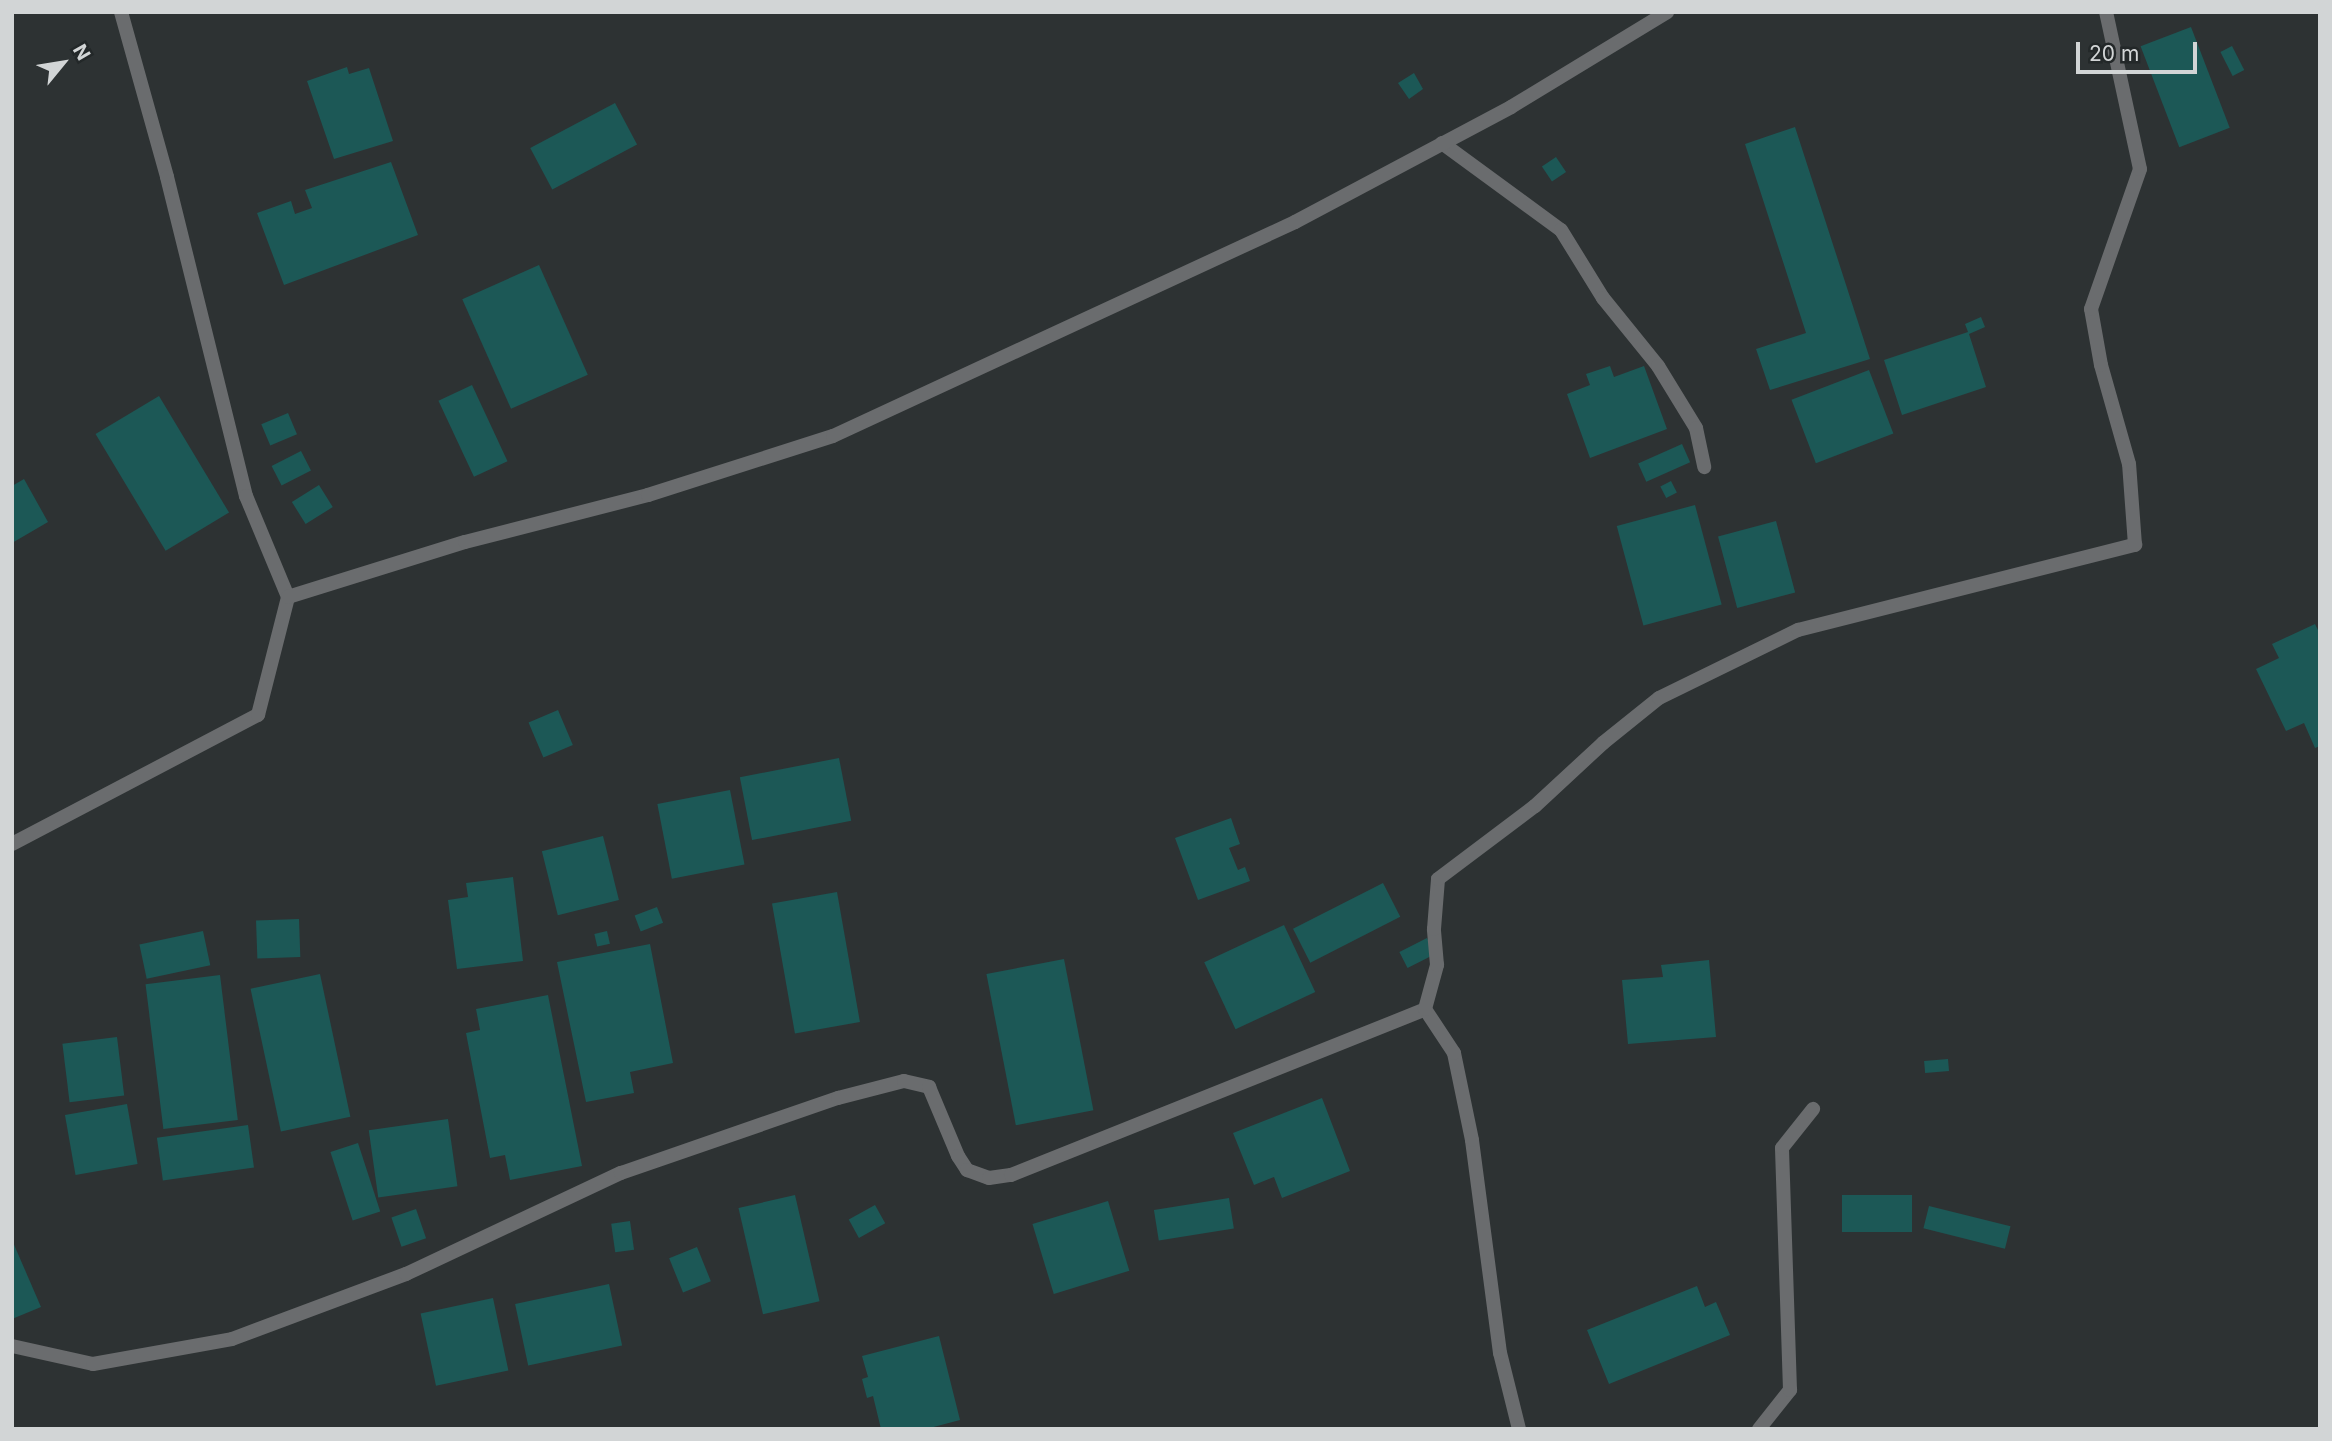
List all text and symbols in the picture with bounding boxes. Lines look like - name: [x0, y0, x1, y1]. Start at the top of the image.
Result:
- north arrow: [28, 28, 98, 98]
- scale bar: [2080, 28, 2201, 72]
- text: N: [68, 40, 95, 64]
- text: 20 m: [2089, 41, 2139, 66]

